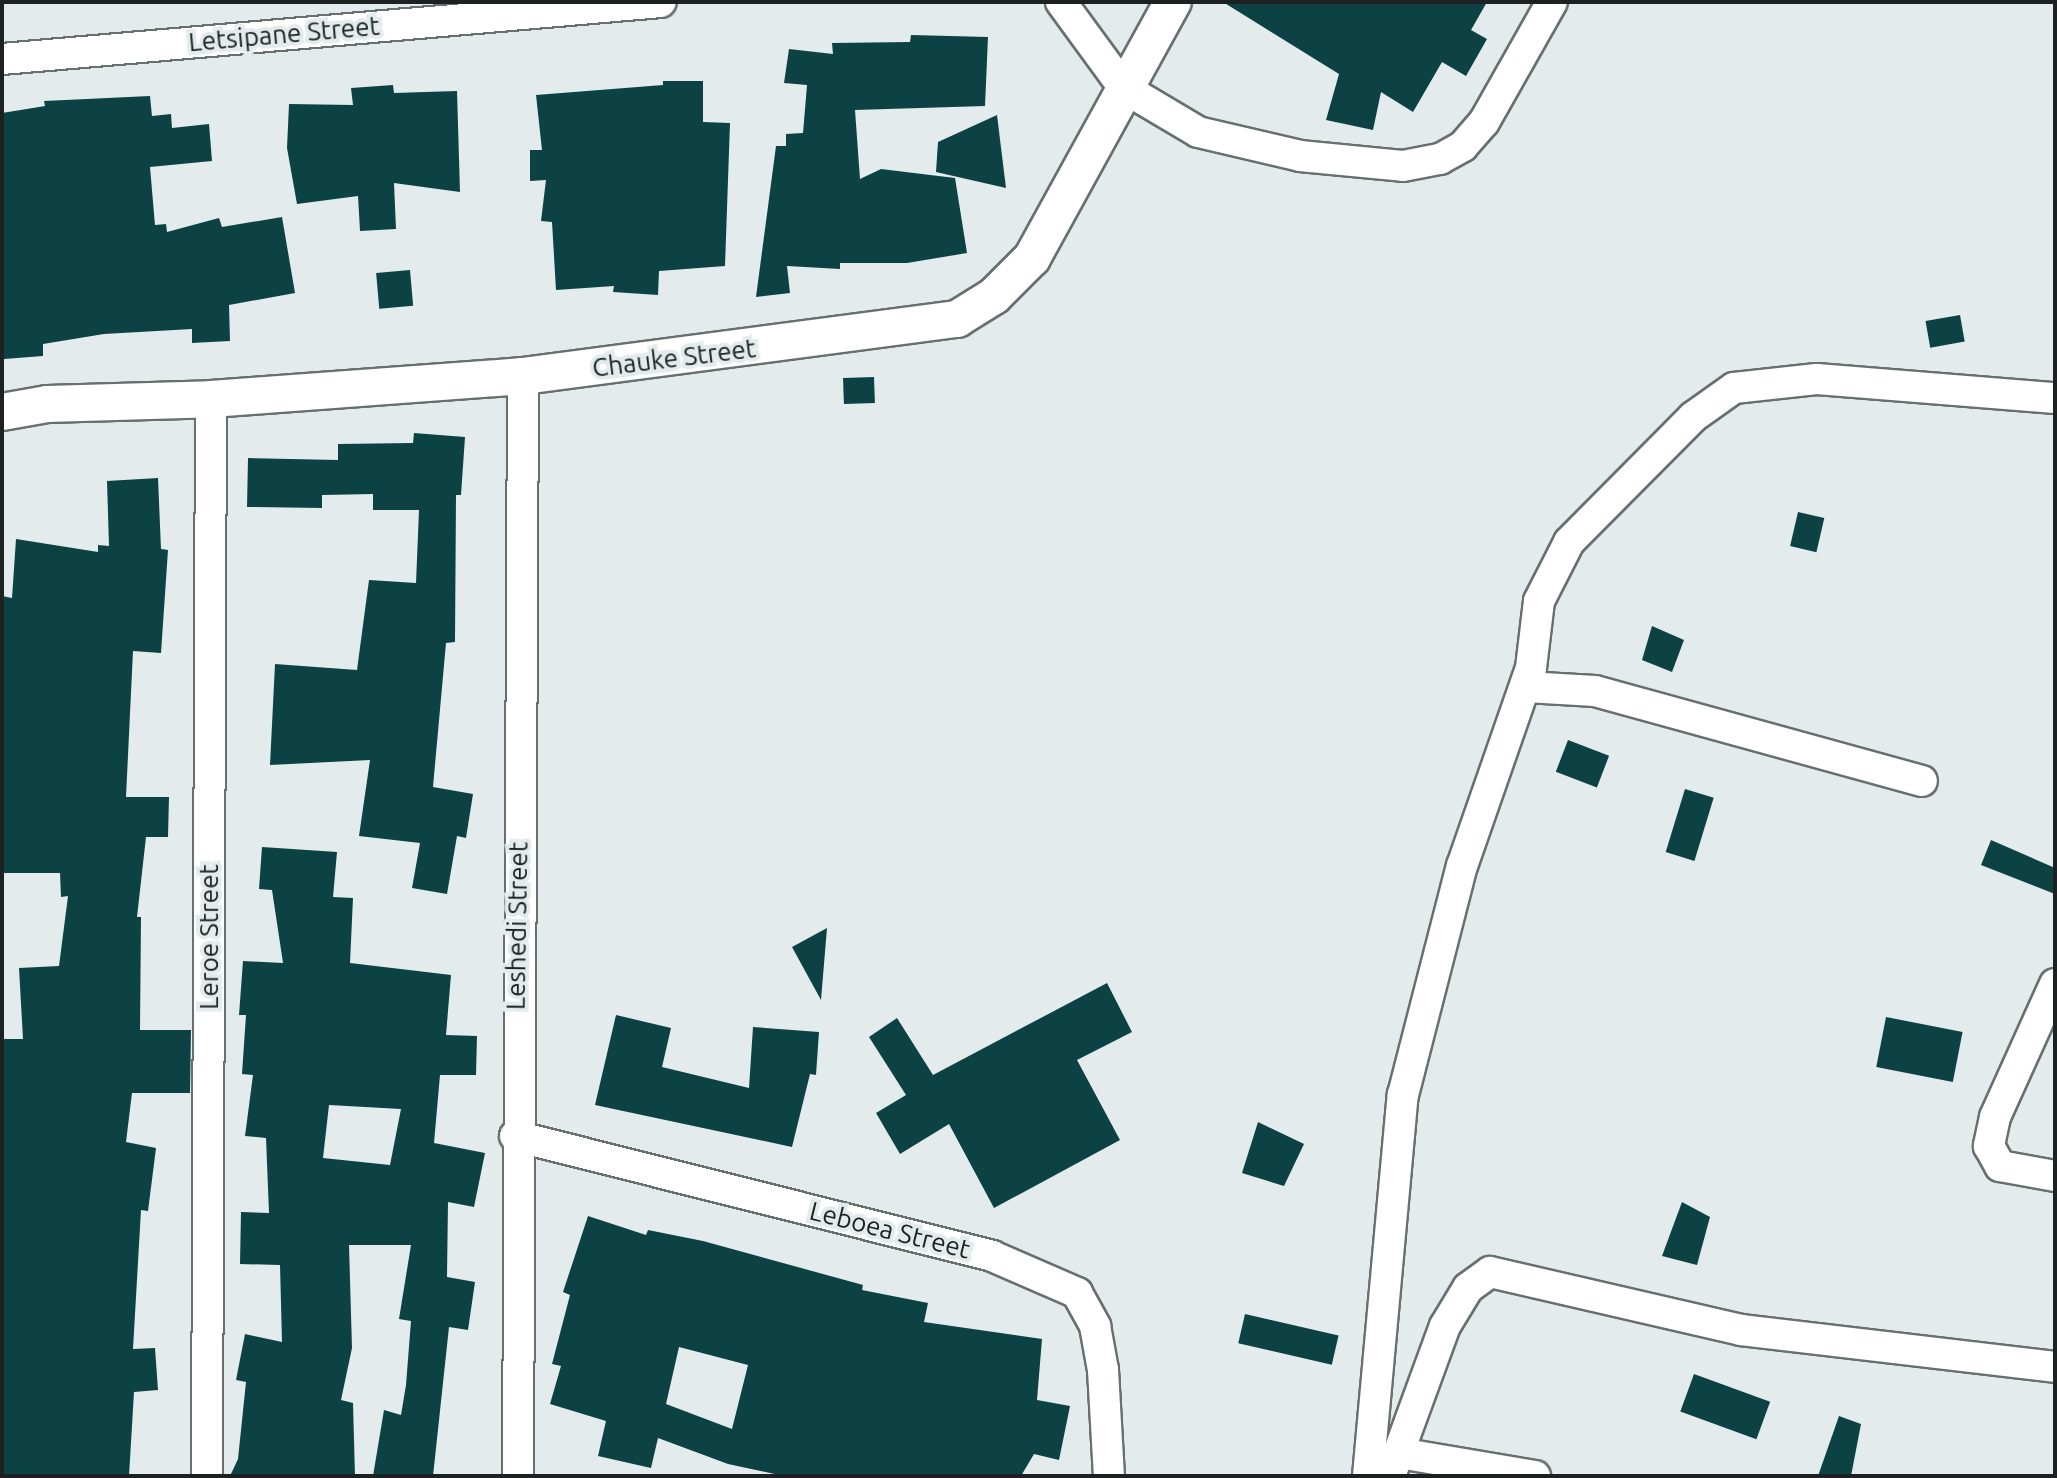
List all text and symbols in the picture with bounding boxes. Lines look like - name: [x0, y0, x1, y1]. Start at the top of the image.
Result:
- street label: Letsipane Street: [187, 10, 381, 58]
- street label: Chauke Street: [590, 332, 758, 384]
- street label: Leshedi Street: [500, 842, 534, 1010]
- street label: Leroe Street: [193, 864, 225, 1010]
- street label: Leboea Street: [807, 1195, 973, 1265]

